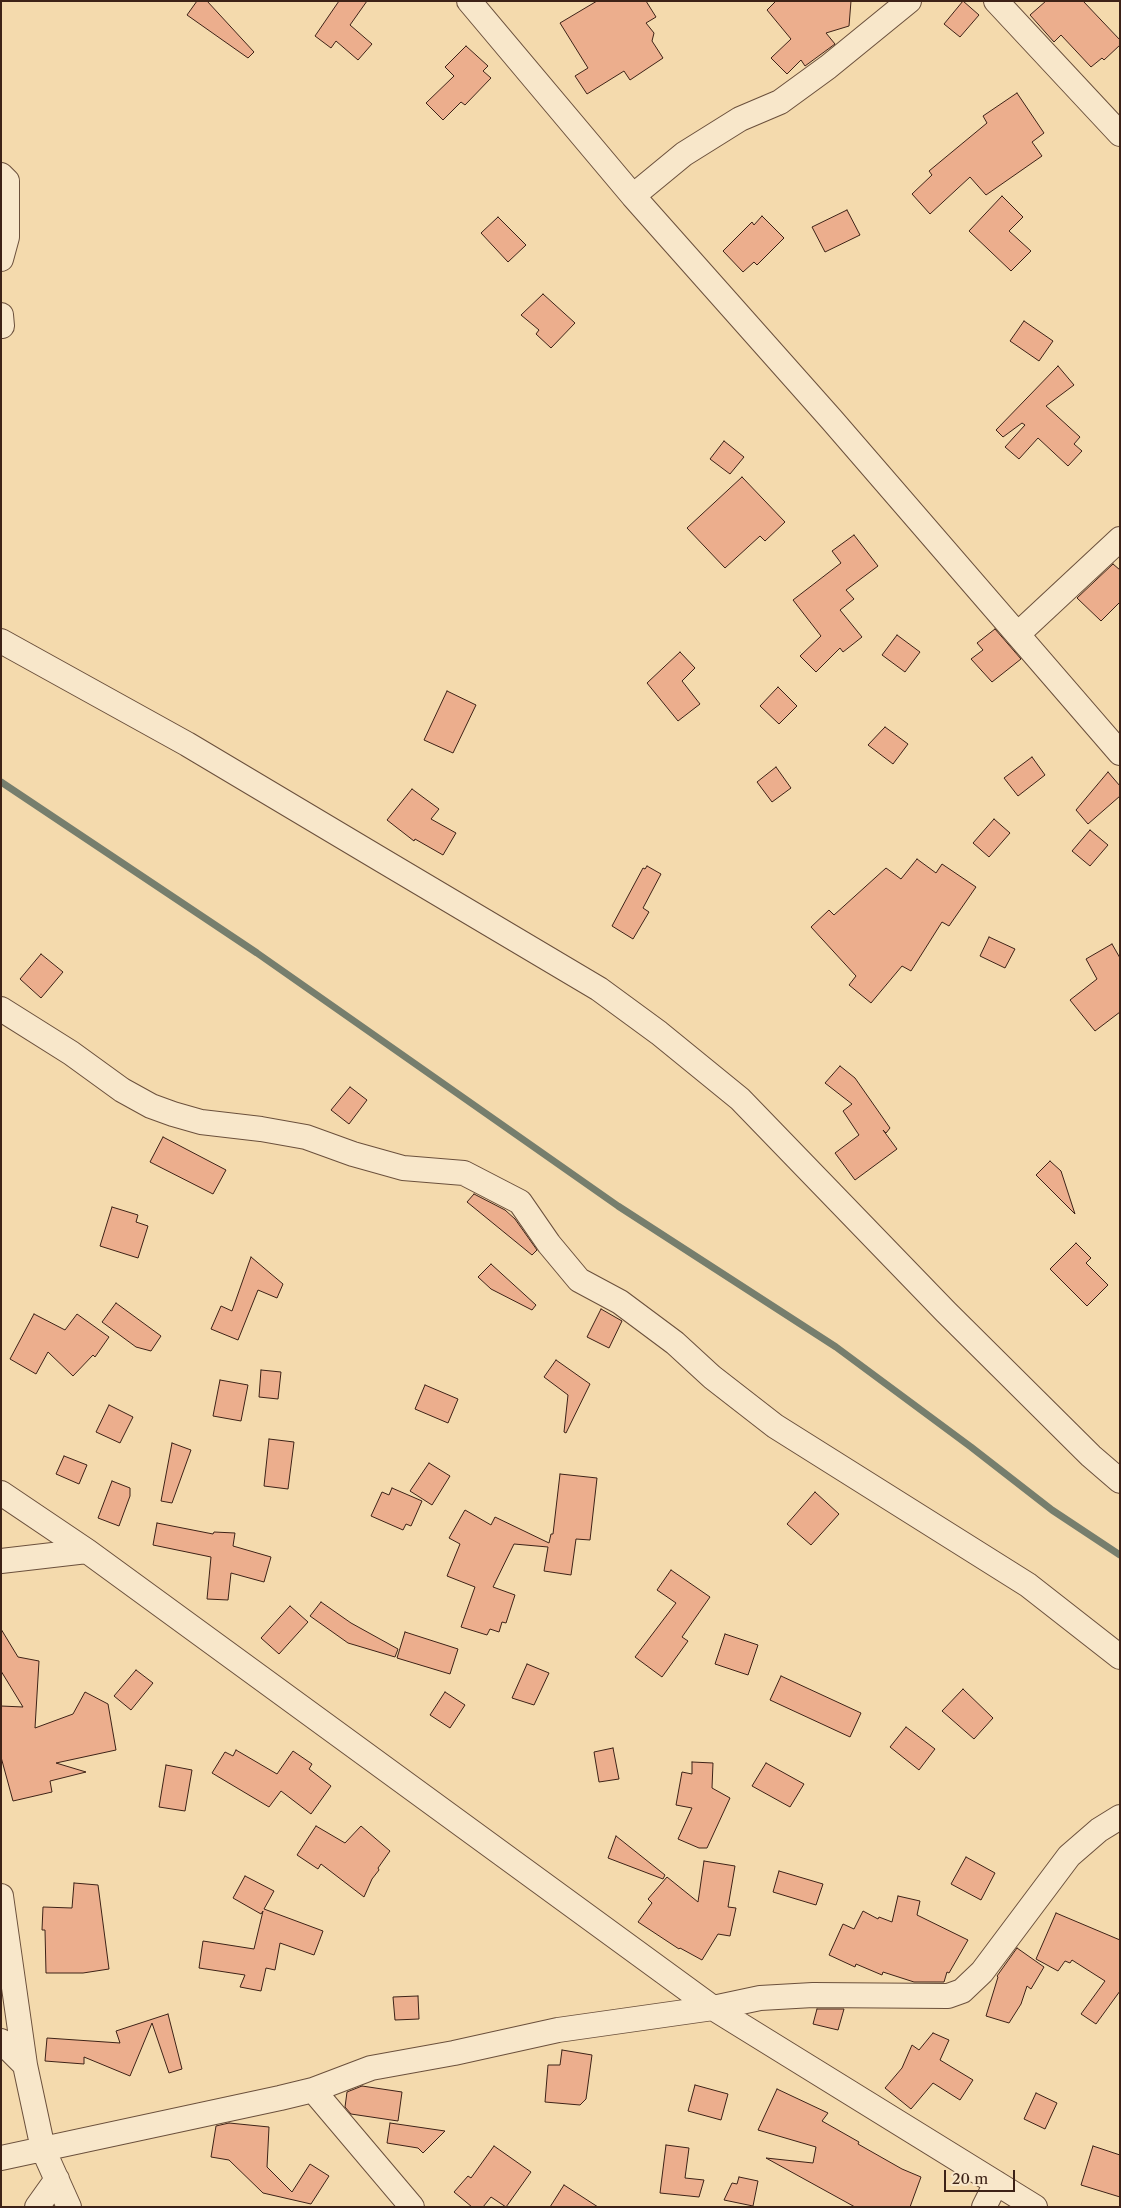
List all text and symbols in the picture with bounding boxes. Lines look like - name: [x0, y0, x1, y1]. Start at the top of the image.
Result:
- scale bar: [946, 2160, 1017, 2192]
- text: 20 m: [952, 2169, 988, 2188]

